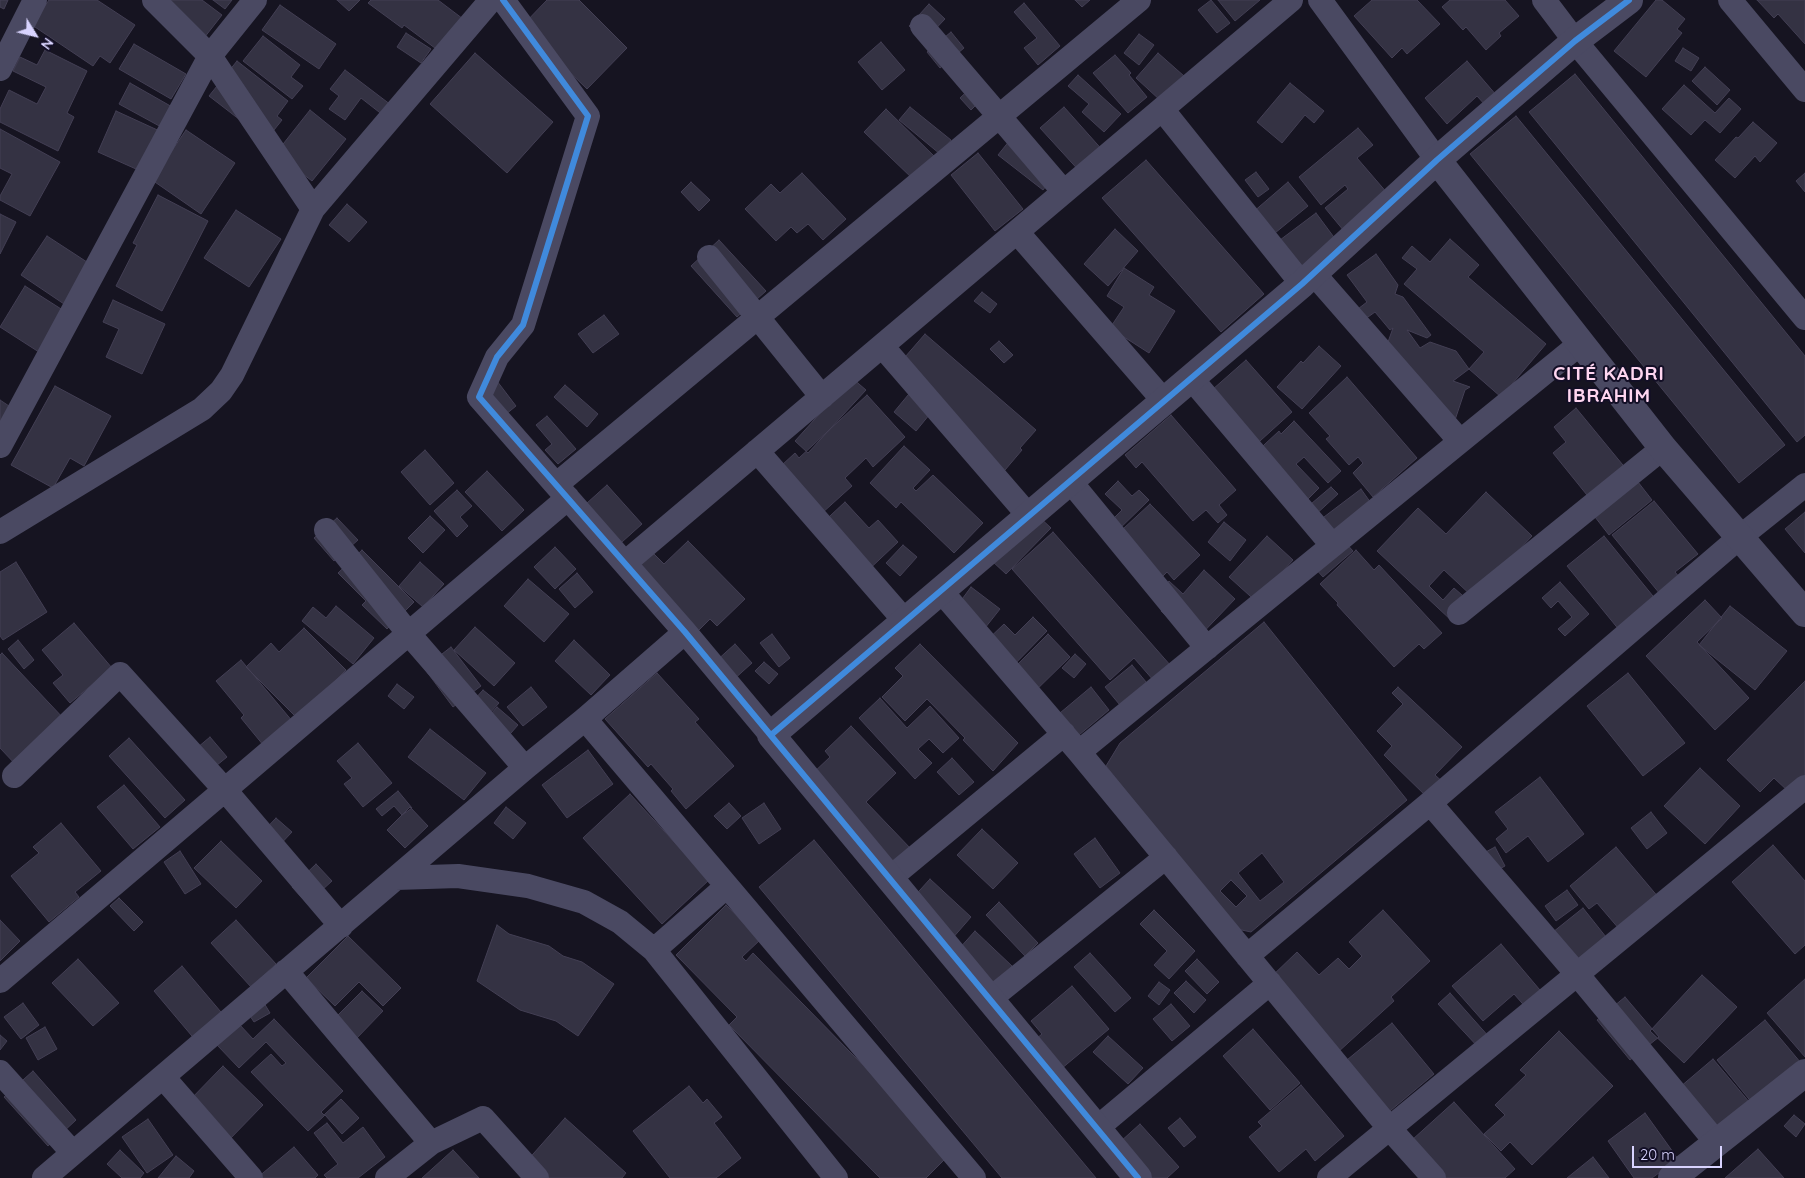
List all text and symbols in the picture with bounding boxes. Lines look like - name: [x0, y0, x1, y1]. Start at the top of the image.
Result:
- north arrow: [10, 10, 60, 60]
- text: N: [37, 34, 57, 53]
- district label: CITÉ KADRI IBRAHIM: [1552, 363, 1666, 407]
- scale bar: [1635, 1136, 1725, 1168]
- text: 20 m: [1640, 1145, 1675, 1164]

